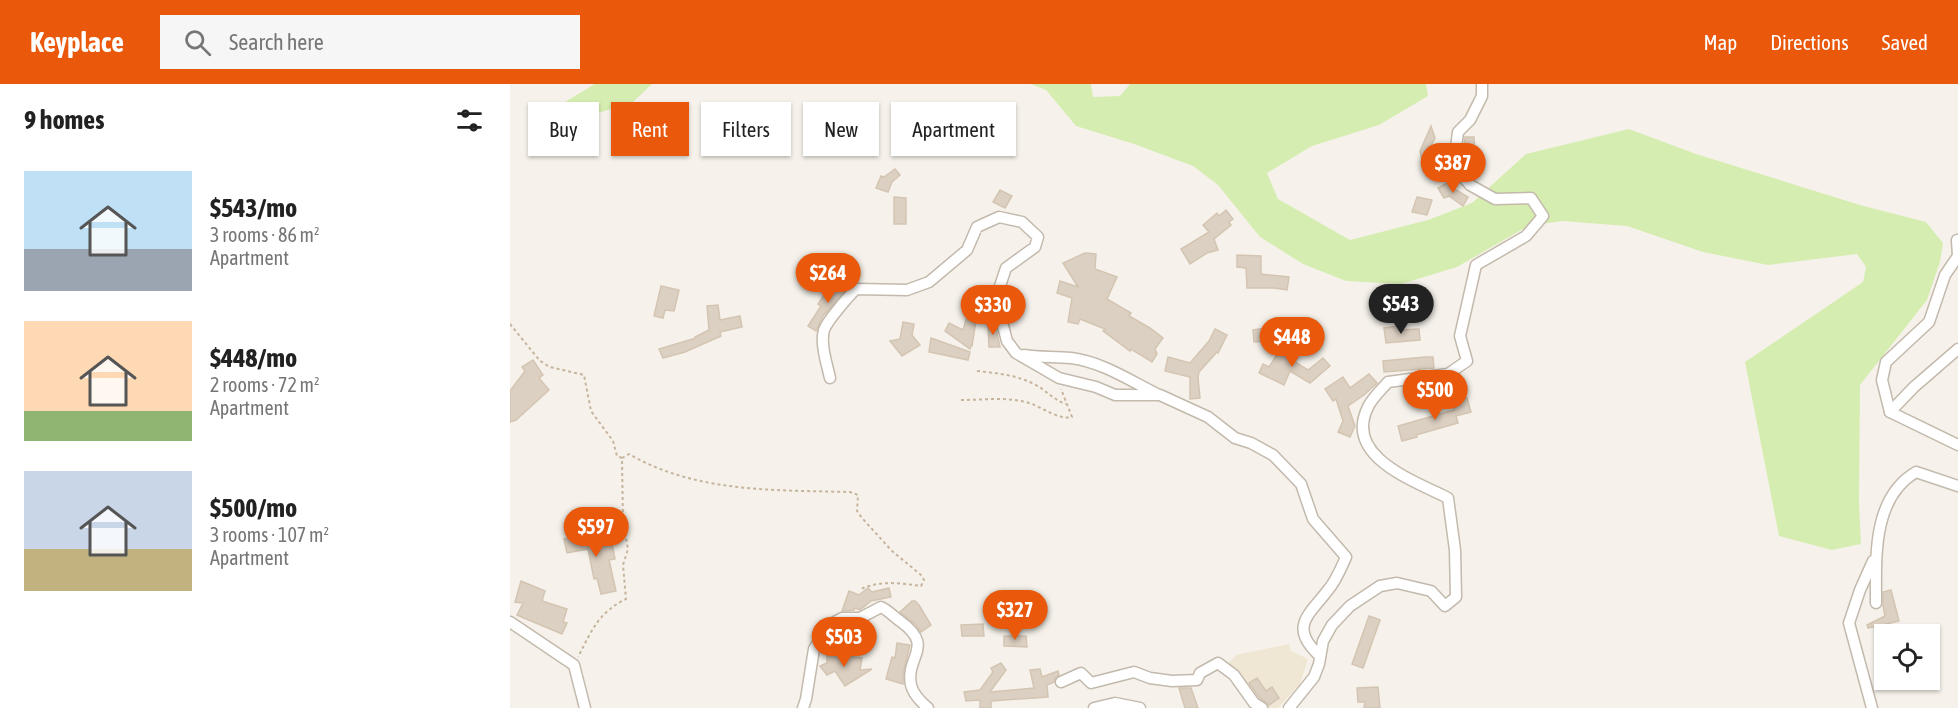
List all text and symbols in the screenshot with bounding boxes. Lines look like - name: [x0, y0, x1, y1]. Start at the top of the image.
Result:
- search box: [160, 15, 580, 69]
- text: Keyplace: [30, 26, 124, 58]
- icon: search: [181, 26, 214, 59]
- text: Search here: [229, 29, 324, 55]
- text: Map: [1703, 30, 1737, 54]
- text: Directions: [1770, 30, 1849, 54]
- text: Saved: [1882, 30, 1928, 54]
- chip: Buy: [528, 102, 599, 156]
- chip: Rent: [611, 102, 689, 156]
- chip: Filters: [701, 102, 791, 156]
- chip: New: [803, 102, 879, 156]
- chip: Apartment: [891, 102, 1016, 156]
- icon: filters: [453, 104, 486, 137]
- text: 9 homes: [24, 105, 104, 135]
- pin: $387: [1417, 143, 1489, 194]
- text: $387: [1435, 151, 1471, 174]
- text: $543/mo: [210, 193, 297, 223]
- icon: home: [72, 195, 144, 267]
- text: 3 rooms · 86 m²: [210, 223, 320, 246]
- text: Apartment: [210, 246, 289, 269]
- pin: $264: [792, 253, 864, 304]
- text: $264: [810, 261, 846, 284]
- pin: $543: [1365, 284, 1437, 335]
- pin: $330: [957, 285, 1029, 336]
- text: $543: [1383, 292, 1419, 315]
- text: $330: [975, 293, 1011, 316]
- pin: $448: [1256, 317, 1328, 368]
- text: $448: [1274, 325, 1310, 348]
- text: $448/mo: [210, 343, 297, 373]
- icon: home: [72, 345, 144, 417]
- pin: $500: [1399, 370, 1471, 421]
- text: 2 rooms · 72 m²: [210, 373, 320, 396]
- text: $500: [1417, 378, 1453, 401]
- text: Apartment: [210, 396, 289, 419]
- text: $500/mo: [210, 493, 297, 523]
- icon: home: [72, 495, 144, 567]
- pin: $597: [560, 507, 632, 558]
- text: $597: [578, 515, 614, 538]
- text: 3 rooms · 107 m²: [210, 523, 329, 546]
- text: Apartment: [210, 546, 289, 569]
- pin: $327: [979, 590, 1051, 641]
- text: $327: [997, 598, 1033, 621]
- pin: $503: [808, 617, 880, 668]
- map controls: [1874, 624, 1940, 690]
- button: locate: [1874, 624, 1940, 690]
- text: $503: [826, 625, 862, 648]

